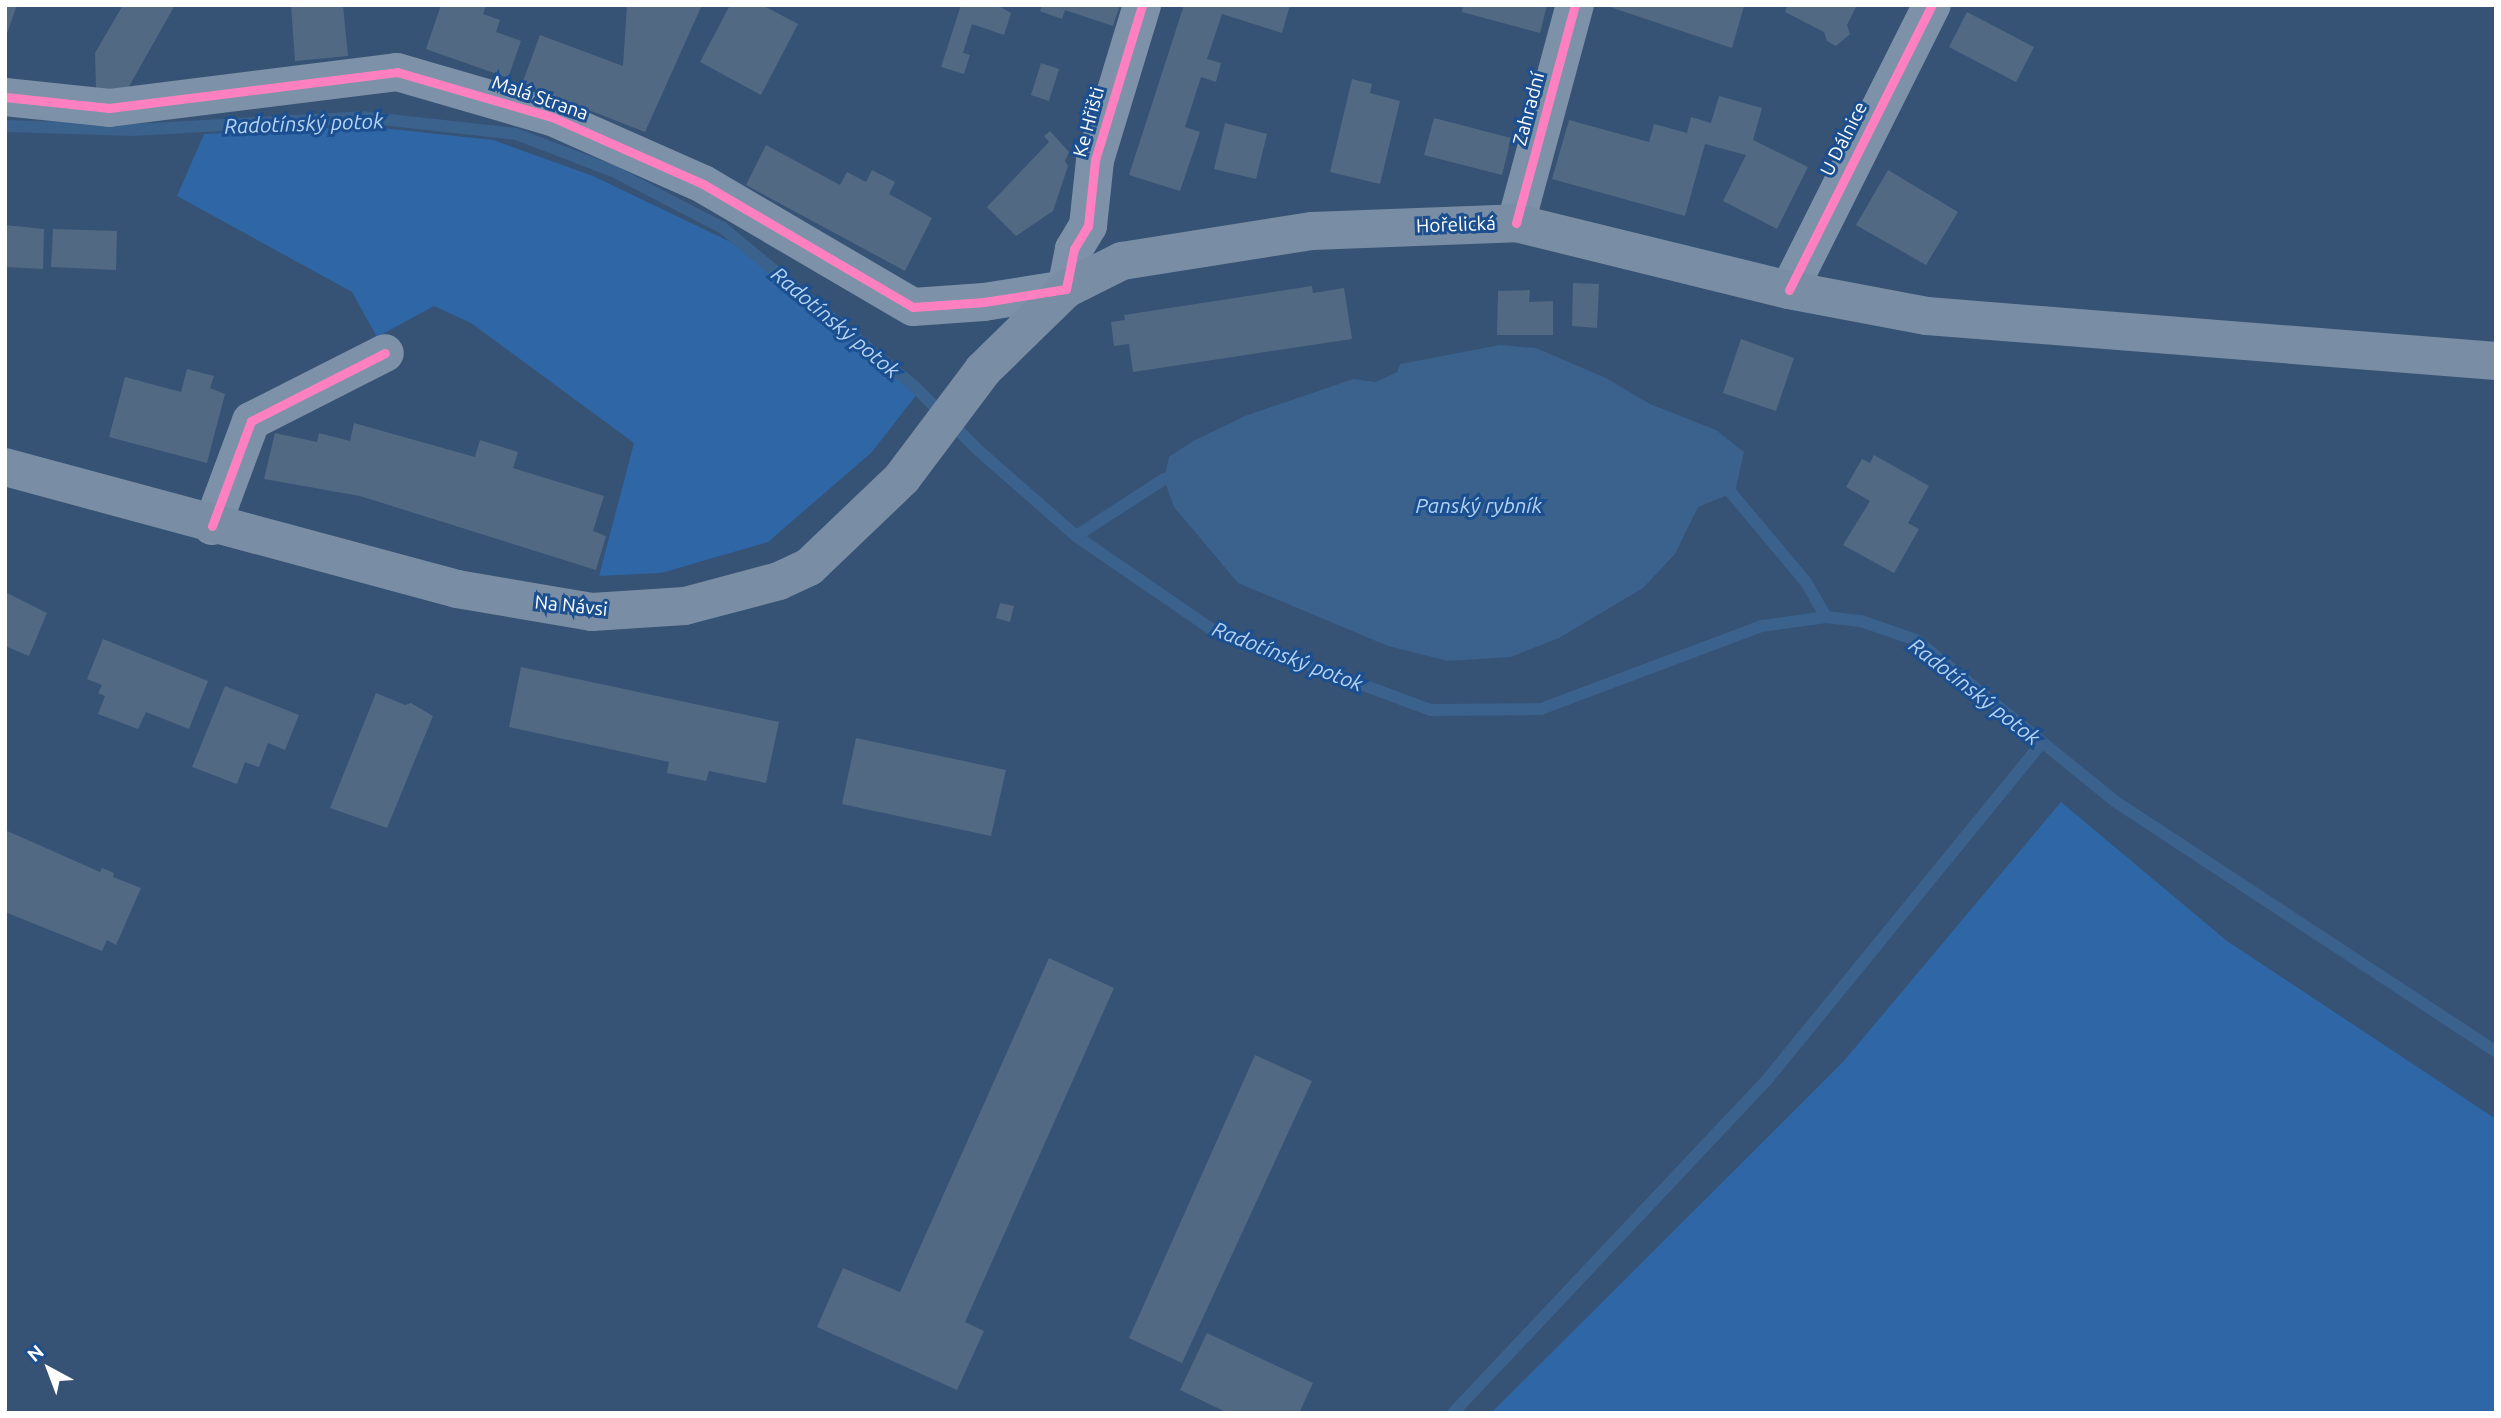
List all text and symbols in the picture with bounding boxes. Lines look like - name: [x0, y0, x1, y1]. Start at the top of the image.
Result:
- street label: Zahradní: [1508, 70, 1550, 148]
- street label: Malá Strana: [489, 71, 591, 125]
- street label: Ke Hřišti: [1069, 84, 1109, 160]
- street label: U Dálnice: [1816, 98, 1872, 180]
- water label: Radotínský potok: [224, 108, 384, 138]
- street label: Hořelická: [1416, 212, 1496, 238]
- water label: Radotínský potok: [767, 261, 905, 383]
- water label: Panský rybník: [1416, 492, 1542, 518]
- street label: Na Návsi: [533, 591, 609, 621]
- water label: Radotínský potok: [1209, 616, 1367, 696]
- water label: Radotínský potok: [1904, 632, 2046, 750]
- north arrow: [14, 1334, 84, 1404]
- text: N: [23, 1340, 48, 1366]

